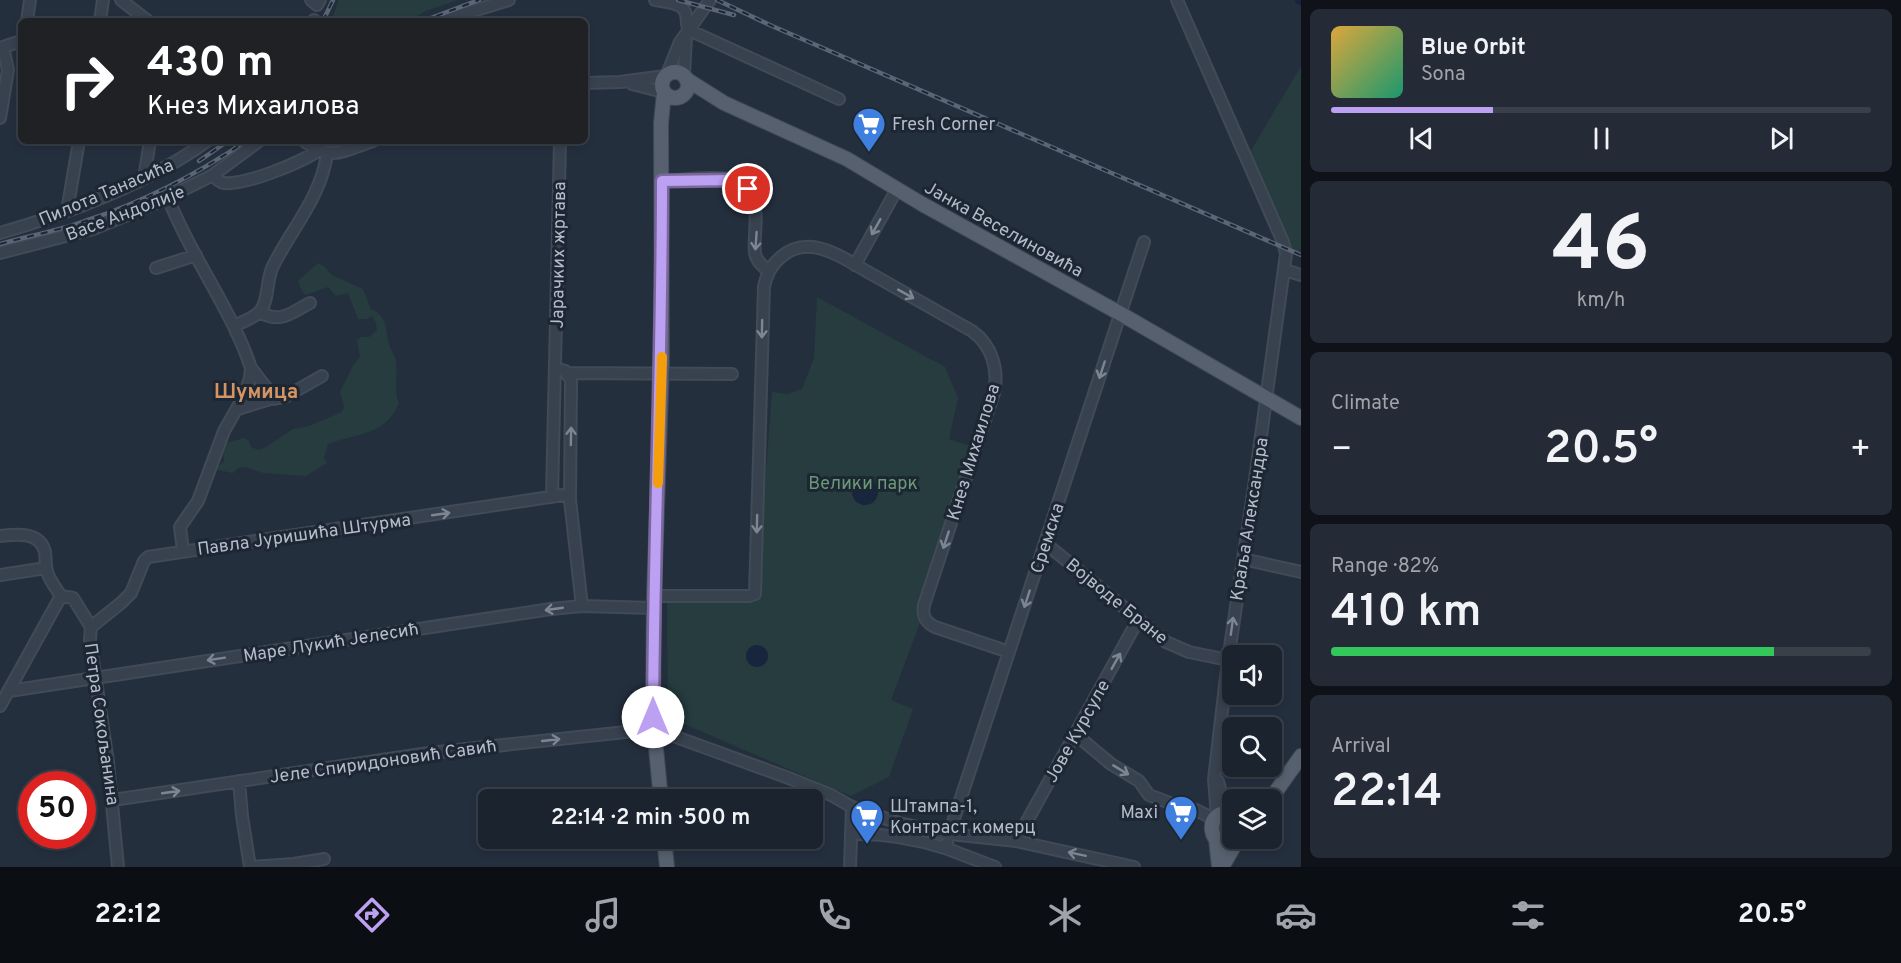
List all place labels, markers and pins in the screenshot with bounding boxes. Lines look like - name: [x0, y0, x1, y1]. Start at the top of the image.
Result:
- supermarket icon: Fresh Corner: [851, 106, 887, 153]
- place label: Fresh Corner: [892, 114, 996, 137]
- pin: [722, 163, 773, 214]
- supermarket icon: Maxi: [1163, 794, 1199, 841]
- place label: Штампа-1, Контраст комерц: [890, 796, 1036, 840]
- supermarket icon: Штампа-1, Контраст комерц: [849, 798, 885, 845]
- place label: Maxi: [1120, 802, 1158, 825]

